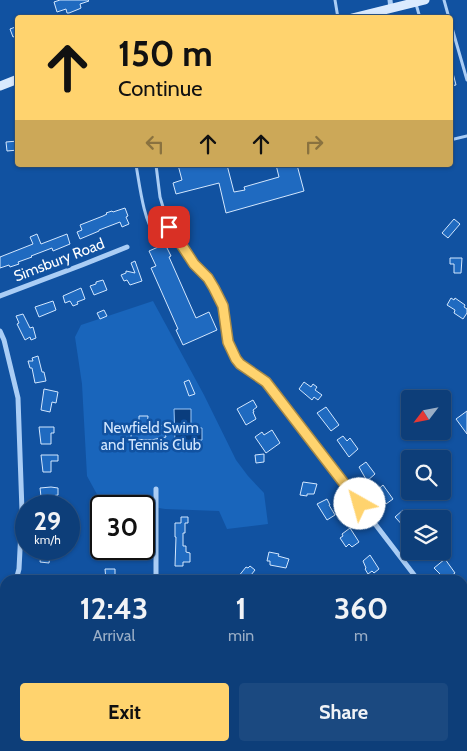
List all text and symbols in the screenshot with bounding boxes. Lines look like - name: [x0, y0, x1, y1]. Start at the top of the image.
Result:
- text: 150 m: [118, 32, 213, 75]
- icon: ahead: [35, 35, 100, 100]
- text: Continue: [118, 75, 203, 102]
- icon: left: [141, 130, 169, 158]
- icon: ahead: [194, 130, 222, 158]
- icon: ahead: [247, 130, 275, 158]
- icon: right: [300, 130, 328, 158]
- pin: [148, 206, 190, 248]
- icon: arrive: [155, 213, 183, 241]
- street label: Simsbury Road: [11, 234, 107, 286]
- north arrow: [401, 390, 451, 440]
- map controls: [401, 390, 451, 560]
- park label: Newfield Swim and Tennis Club: [101, 419, 201, 454]
- button: search: [401, 450, 451, 500]
- position arrow: [333, 477, 385, 529]
- speed limit sign: 30: [90, 495, 155, 560]
- text: 29: [34, 506, 61, 536]
- button: layers: [401, 510, 451, 560]
- text: km/h: [34, 532, 61, 547]
- text: 12:43: [80, 590, 148, 627]
- text: 1: [236, 590, 247, 627]
- text: 360: [334, 590, 388, 627]
- text: Arrival: [93, 626, 135, 645]
- text: min: [228, 626, 254, 645]
- text: m: [354, 626, 368, 645]
- button: Exit: [20, 683, 229, 741]
- button: Share: [239, 683, 448, 741]

